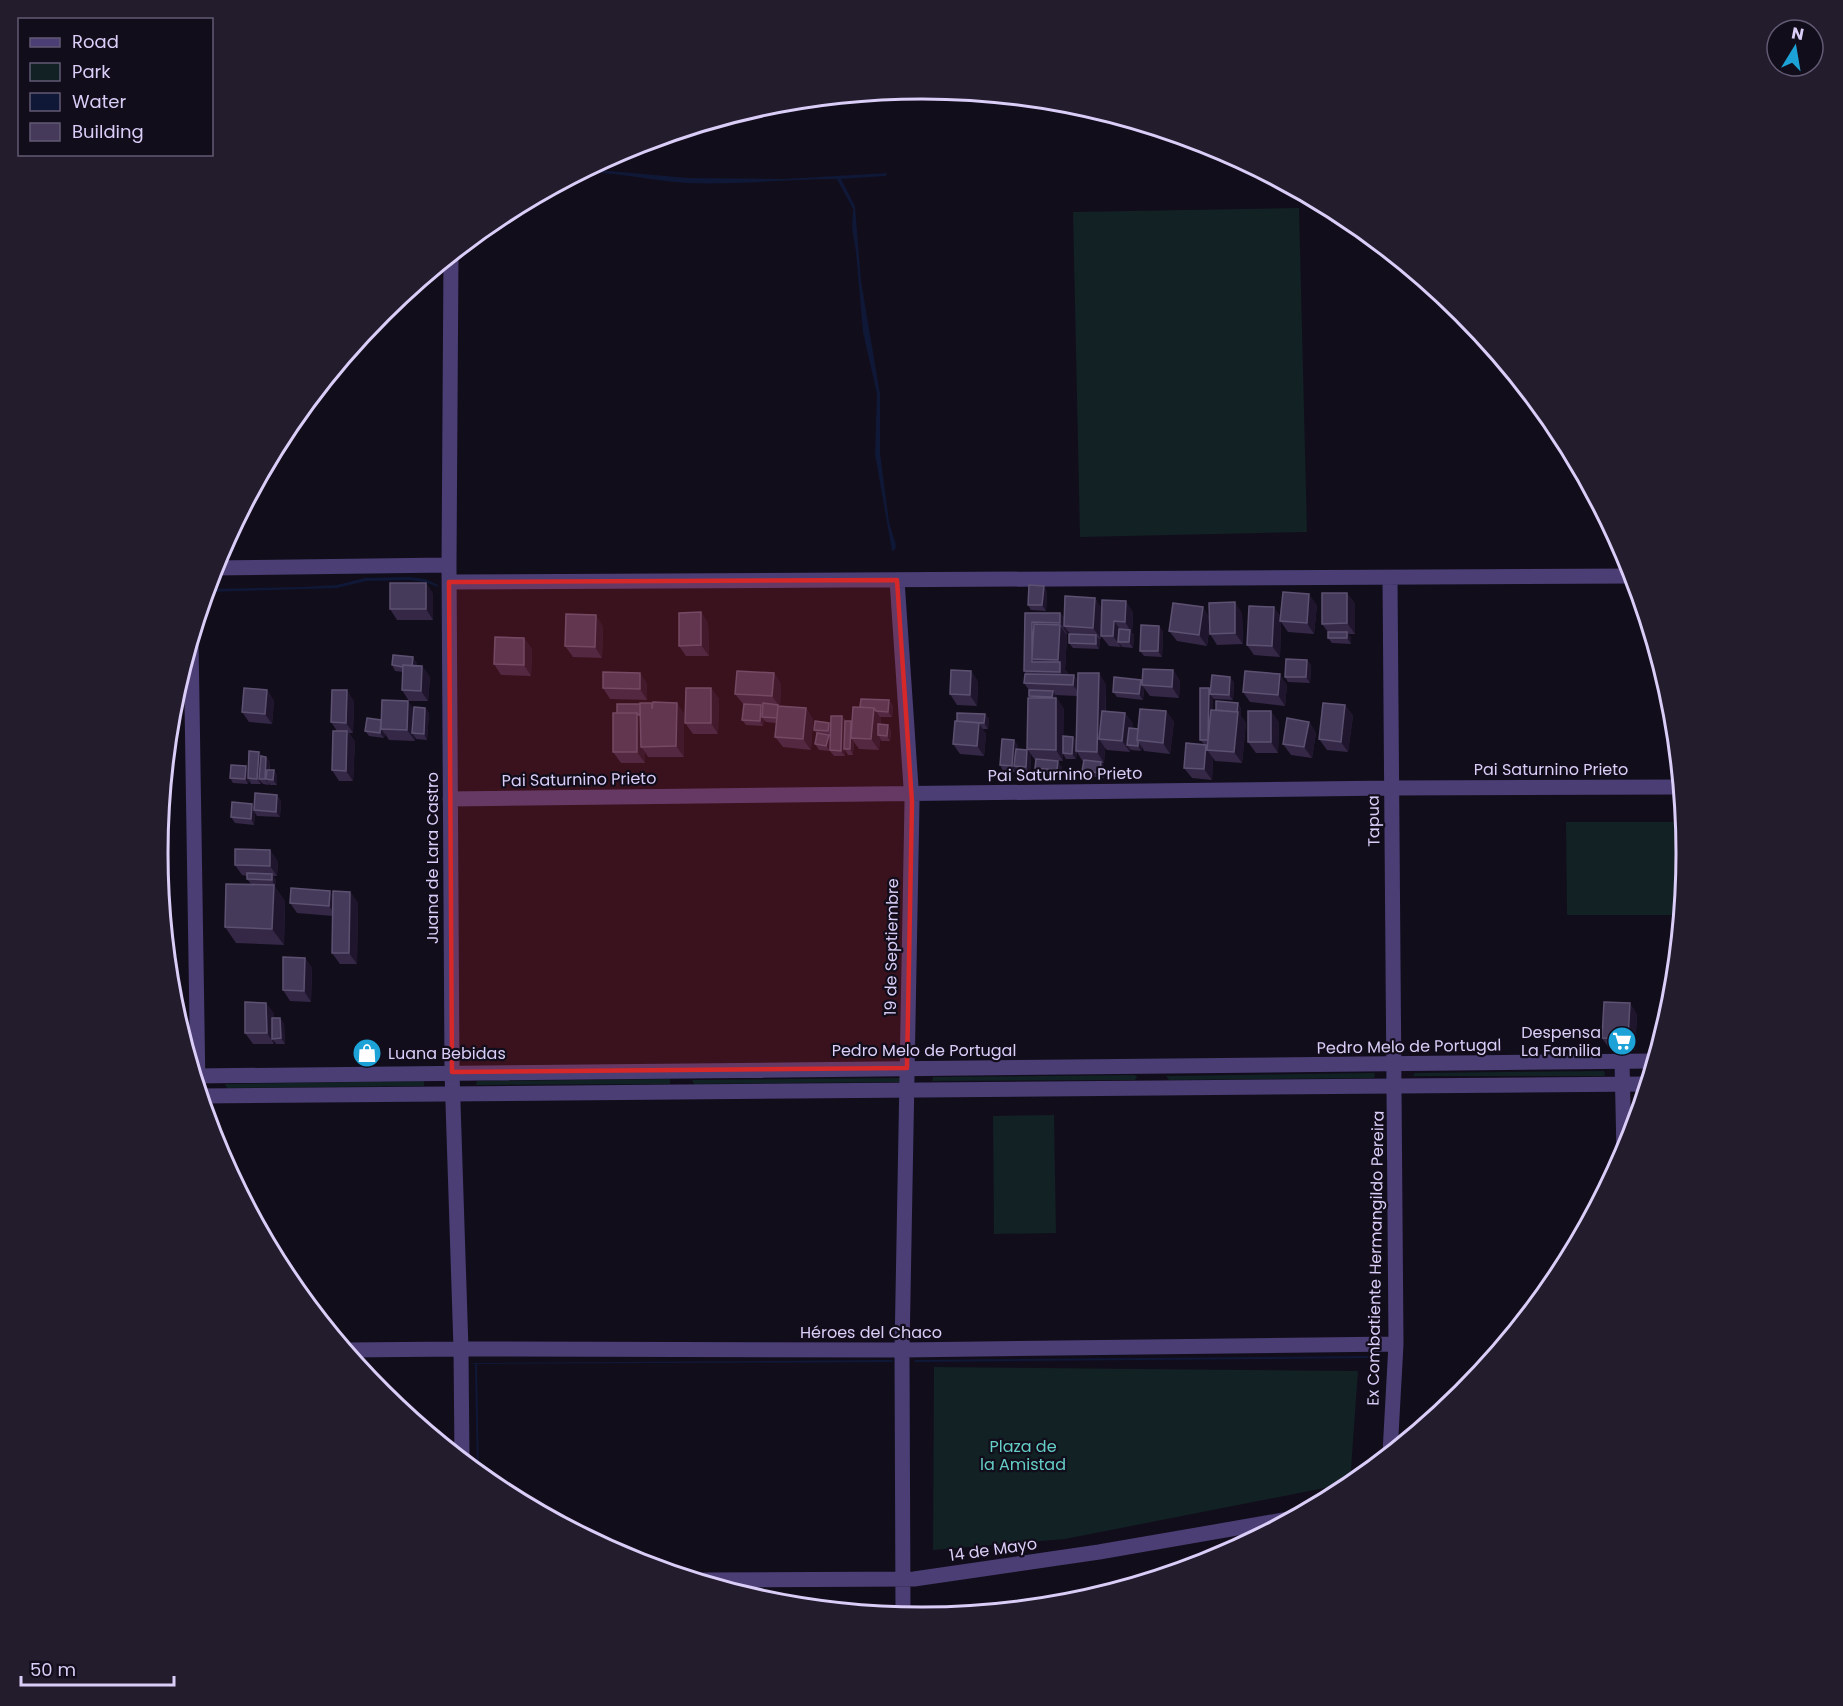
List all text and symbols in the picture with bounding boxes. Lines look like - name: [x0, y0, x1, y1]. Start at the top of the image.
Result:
- legend: [18, 18, 213, 156]
- north arrow: [1765, 18, 1825, 78]
- text: N: [1790, 21, 1806, 46]
- text: Road: [72, 29, 119, 54]
- text: Park: [72, 59, 111, 84]
- text: Water: [72, 89, 126, 114]
- text: Building: [72, 119, 144, 144]
- street label: Pai Saturnino Prieto: [1474, 758, 1628, 781]
- street label: Pai Saturnino Prieto: [988, 762, 1143, 787]
- street label: Pai Saturnino Prieto: [502, 767, 657, 792]
- street label: Juana de Lara Castro: [421, 772, 444, 944]
- street label: Tapua: [1362, 795, 1385, 847]
- street label: 19 de Septiembre: [879, 878, 904, 1016]
- place label: Despensa La Familia: [1521, 1021, 1601, 1062]
- supermarket icon: Despensa La Familia: [1606, 1025, 1638, 1057]
- street label: Pedro Melo de Portugal: [1316, 1033, 1502, 1060]
- shop icon: Luana Bebidas: [351, 1037, 383, 1069]
- street label: Pedro Melo de Portugal: [832, 1039, 1016, 1062]
- place label: Luana Bebidas: [388, 1042, 506, 1065]
- street label: Ex Combatiente Hermangildo Pereira: [1361, 1110, 1390, 1406]
- street label: Héroes del Chaco: [800, 1321, 942, 1344]
- park label: Plaza de la Amistad: [980, 1435, 1066, 1476]
- street label: 14 de Mayo: [948, 1532, 1038, 1567]
- scale bar: [21, 1649, 174, 1687]
- text: 50 m: [30, 1657, 76, 1682]

